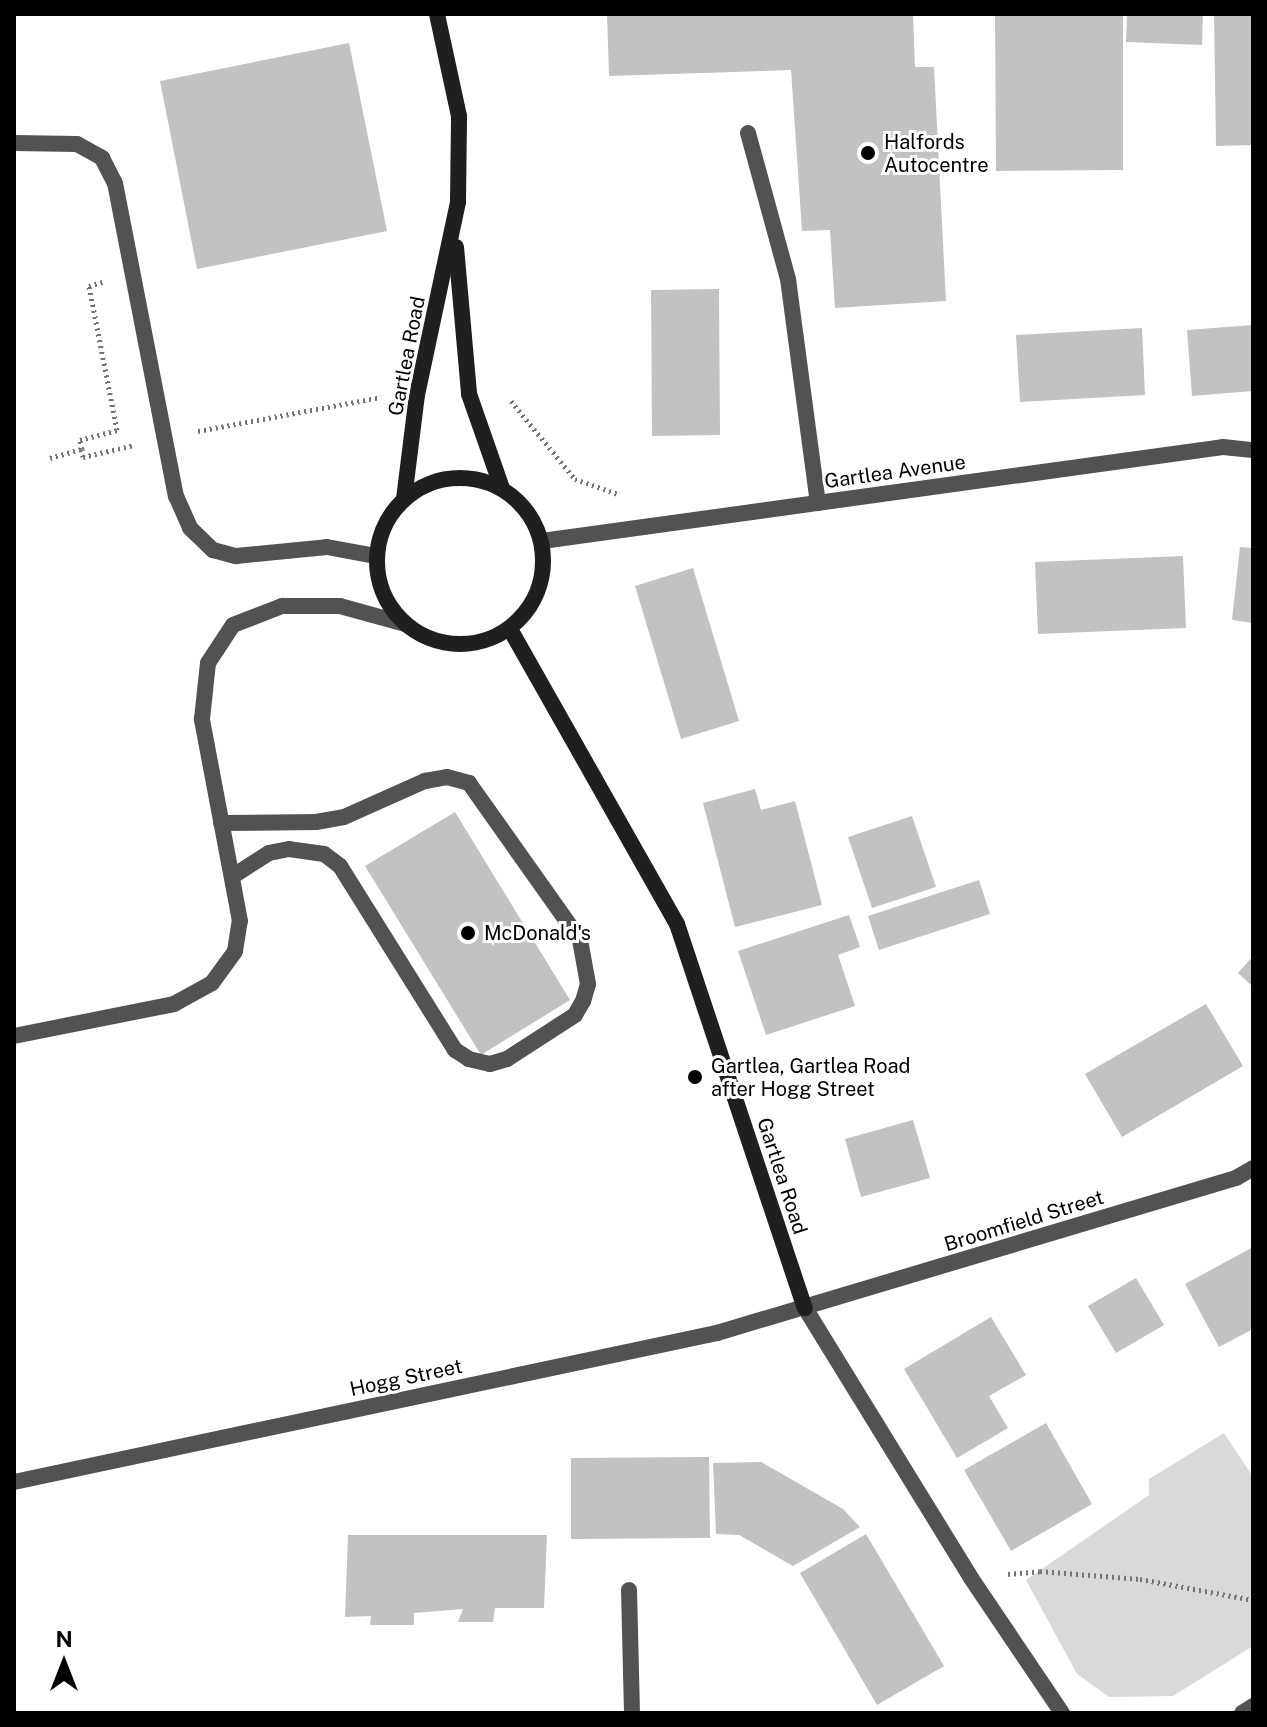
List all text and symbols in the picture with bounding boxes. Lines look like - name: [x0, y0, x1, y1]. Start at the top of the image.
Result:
- place label: Halfords Autocentre: [884, 130, 988, 177]
- marker: Halfords Autocentre: [859, 144, 877, 162]
- street label: Gartlea Road: [384, 294, 430, 418]
- street label: Gartlea Avenue: [823, 450, 967, 494]
- place label: McDonald's: [484, 921, 591, 945]
- marker: McDonald's: [459, 924, 477, 942]
- place label: Gartlea, Gartlea Road after Hogg Street: [711, 1054, 911, 1101]
- marker: Gartlea, Gartlea Road after Hogg Street: [686, 1068, 704, 1086]
- street label: Gartlea Road: [752, 1115, 812, 1237]
- street label: Broomfield Street: [941, 1185, 1107, 1257]
- street label: Hogg Street: [348, 1354, 464, 1402]
- north arrow: [24, 1623, 104, 1703]
- text: N: [55, 1626, 73, 1652]

